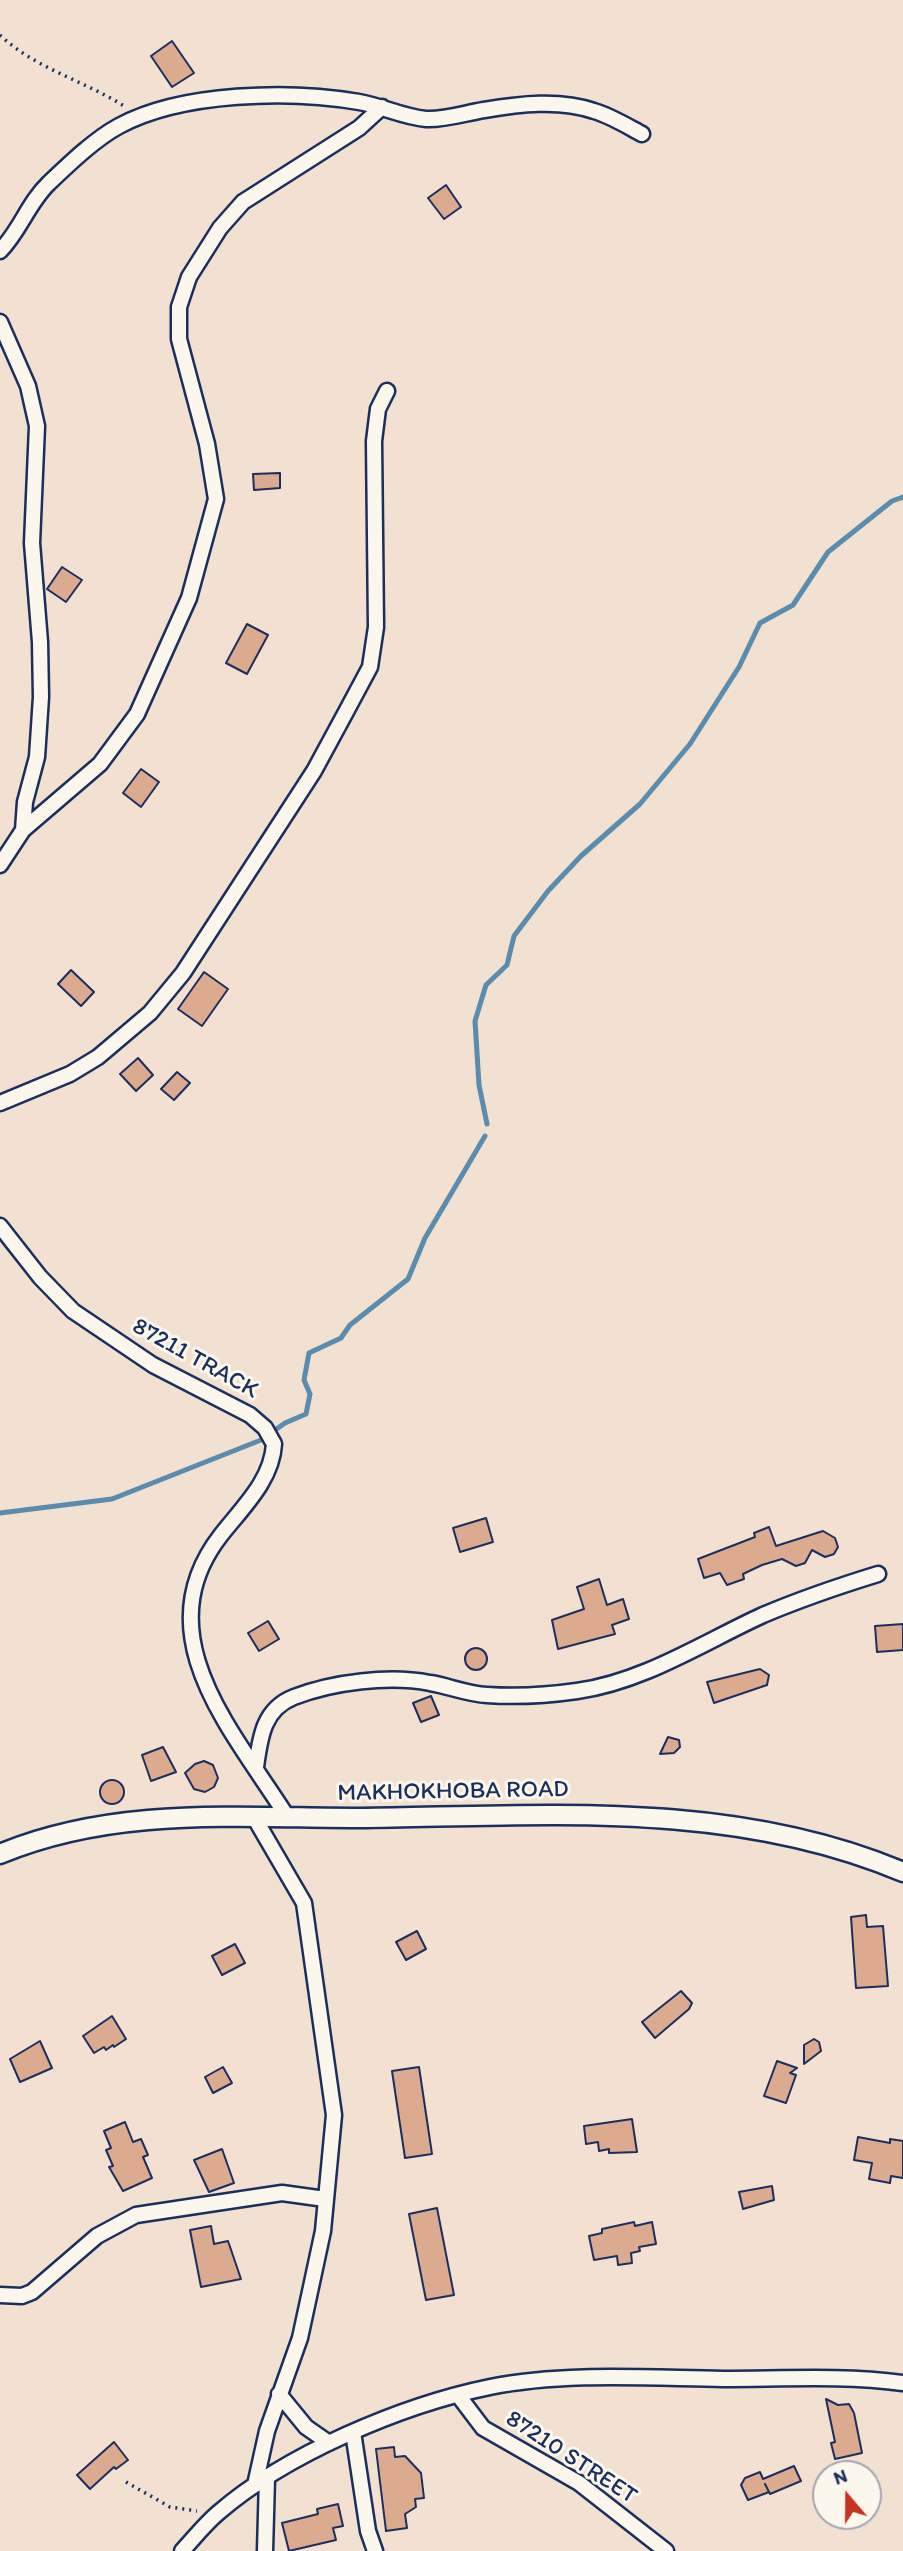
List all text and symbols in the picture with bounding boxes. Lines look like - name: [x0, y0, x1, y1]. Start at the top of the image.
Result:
- street label: 87211 TRACK: [127, 1313, 263, 1405]
- street label: MAKHOKHOBA ROAD: [337, 1776, 569, 1808]
- street label: 87210 STREET: [500, 2405, 642, 2511]
- north arrow: [812, 2460, 882, 2530]
- text: N: [830, 2464, 850, 2490]

